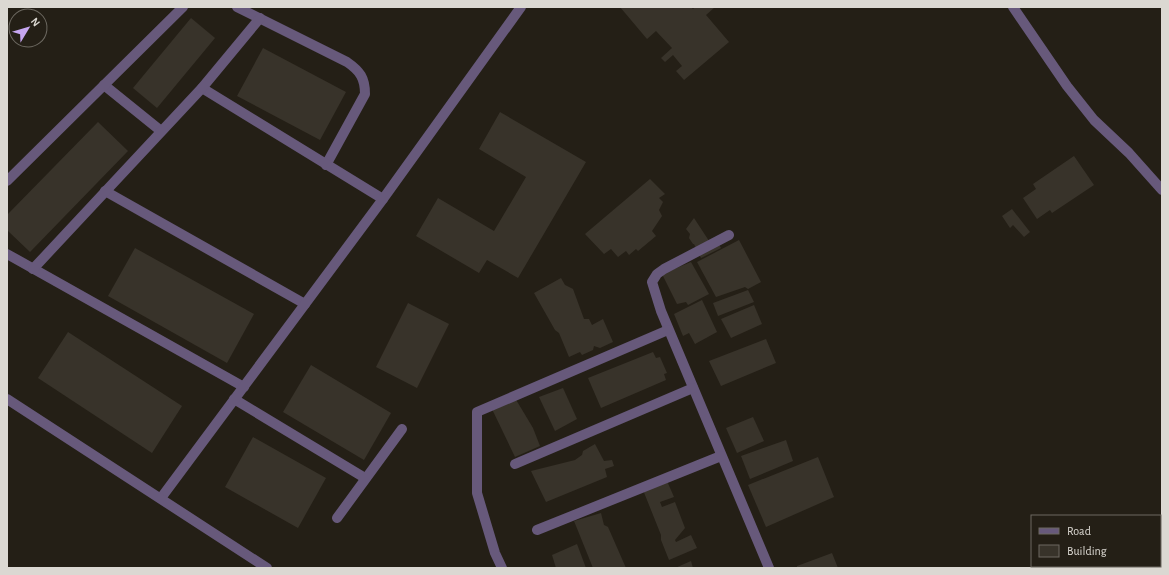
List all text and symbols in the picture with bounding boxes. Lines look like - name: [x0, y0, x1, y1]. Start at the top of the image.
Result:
- north arrow: [8, 8, 48, 48]
- text: N: [29, 16, 42, 29]
- legend: [1031, 515, 1161, 567]
- text: Road: [1067, 525, 1091, 537]
- text: Building: [1067, 545, 1107, 557]

